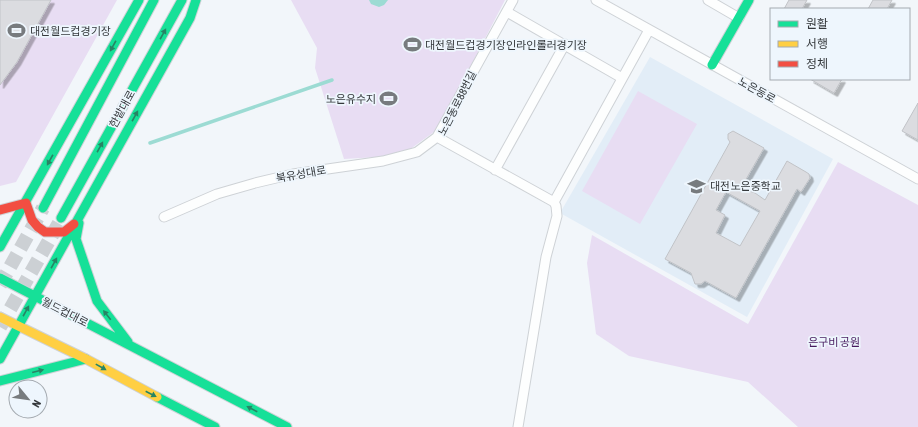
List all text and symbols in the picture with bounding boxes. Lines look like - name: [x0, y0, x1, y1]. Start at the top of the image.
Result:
- legend: [770, 8, 910, 80]
- text: 원활: [806, 17, 828, 31]
- sports icon: 대전월드컵경기장: [7, 21, 27, 41]
- place label: 대전월드컵경기장: [30, 25, 111, 37]
- one-way arrow: [160, 28, 167, 40]
- sports icon: 대전월드컵경기장인라인롤러경기장: [402, 35, 422, 55]
- text: 서행: [806, 37, 828, 51]
- place label: 대전월드컵경기장인라인롤러경기장: [425, 39, 587, 51]
- one-way arrow: [110, 40, 116, 52]
- text: 정체: [806, 57, 828, 71]
- street label: 노은동로88번길: [436, 69, 478, 137]
- street label: 노은동로: [736, 75, 778, 105]
- street label: 한밭대로: [107, 88, 137, 130]
- sports icon: 노은유수지: [379, 89, 399, 109]
- place label: 노은유수지: [325, 93, 376, 105]
- one-way arrow: [132, 111, 138, 122]
- one-way arrow: [97, 142, 104, 153]
- one-way arrow: [46, 154, 53, 166]
- street label: 북유성대로: [275, 164, 327, 184]
- school or university icon: 대전노은중학교: [687, 176, 707, 196]
- place label: 대전노은중학교: [710, 180, 781, 192]
- one-way arrow: [50, 257, 57, 269]
- street label: 월드컵대로: [40, 295, 90, 329]
- one-way arrow: [23, 305, 30, 317]
- one-way arrow: [103, 310, 111, 321]
- park label: 은구비 공원: [808, 336, 860, 348]
- one-way arrow: [95, 364, 107, 371]
- one-way arrow: [32, 368, 44, 374]
- north arrow: [8, 379, 48, 419]
- one-way arrow: [145, 390, 157, 397]
- text: N: [30, 398, 44, 410]
- one-way arrow: [246, 406, 258, 412]

